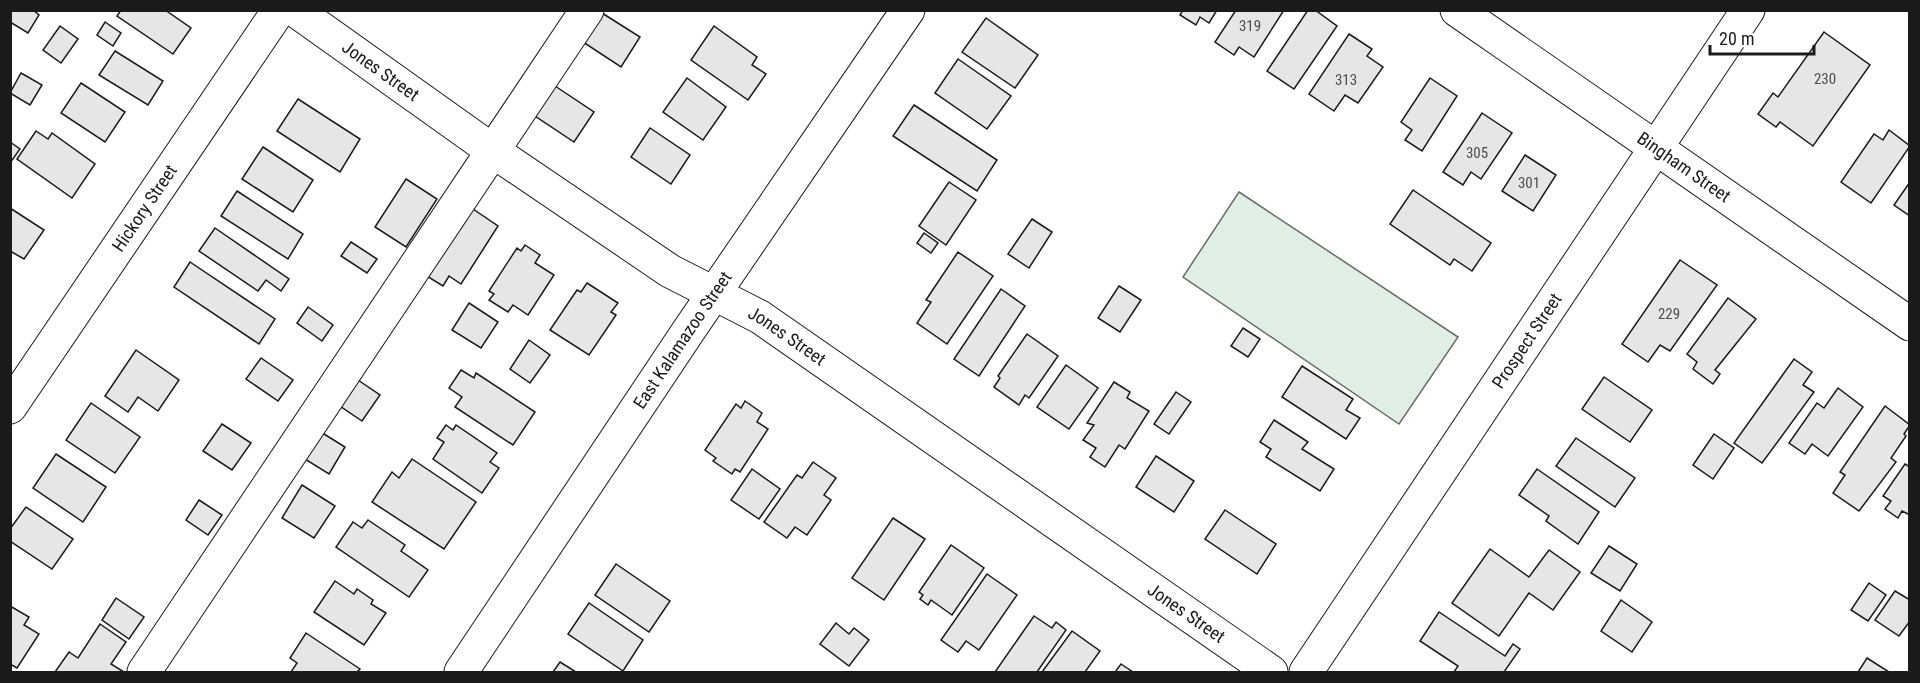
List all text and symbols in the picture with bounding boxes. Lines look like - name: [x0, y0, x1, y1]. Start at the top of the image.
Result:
- house number: 319: [1239, 17, 1261, 35]
- scale bar: [1710, 18, 1814, 56]
- text: 20 m: [1719, 28, 1754, 49]
- street label: Jones Street: [338, 36, 423, 105]
- house number: 230: [1814, 70, 1836, 88]
- house number: 313: [1335, 71, 1357, 89]
- street label: Bingham Street: [1633, 127, 1735, 206]
- house number: 305: [1466, 144, 1488, 162]
- street label: Hickory Street: [107, 161, 181, 255]
- house number: 301: [1518, 174, 1540, 192]
- street label: East Kalamazoo Street: [629, 267, 736, 412]
- street label: Prospect Street: [1487, 289, 1566, 392]
- street label: Jones Street: [745, 302, 830, 370]
- house number: 229: [1658, 305, 1680, 323]
- street label: Jones Street: [1144, 579, 1229, 647]

